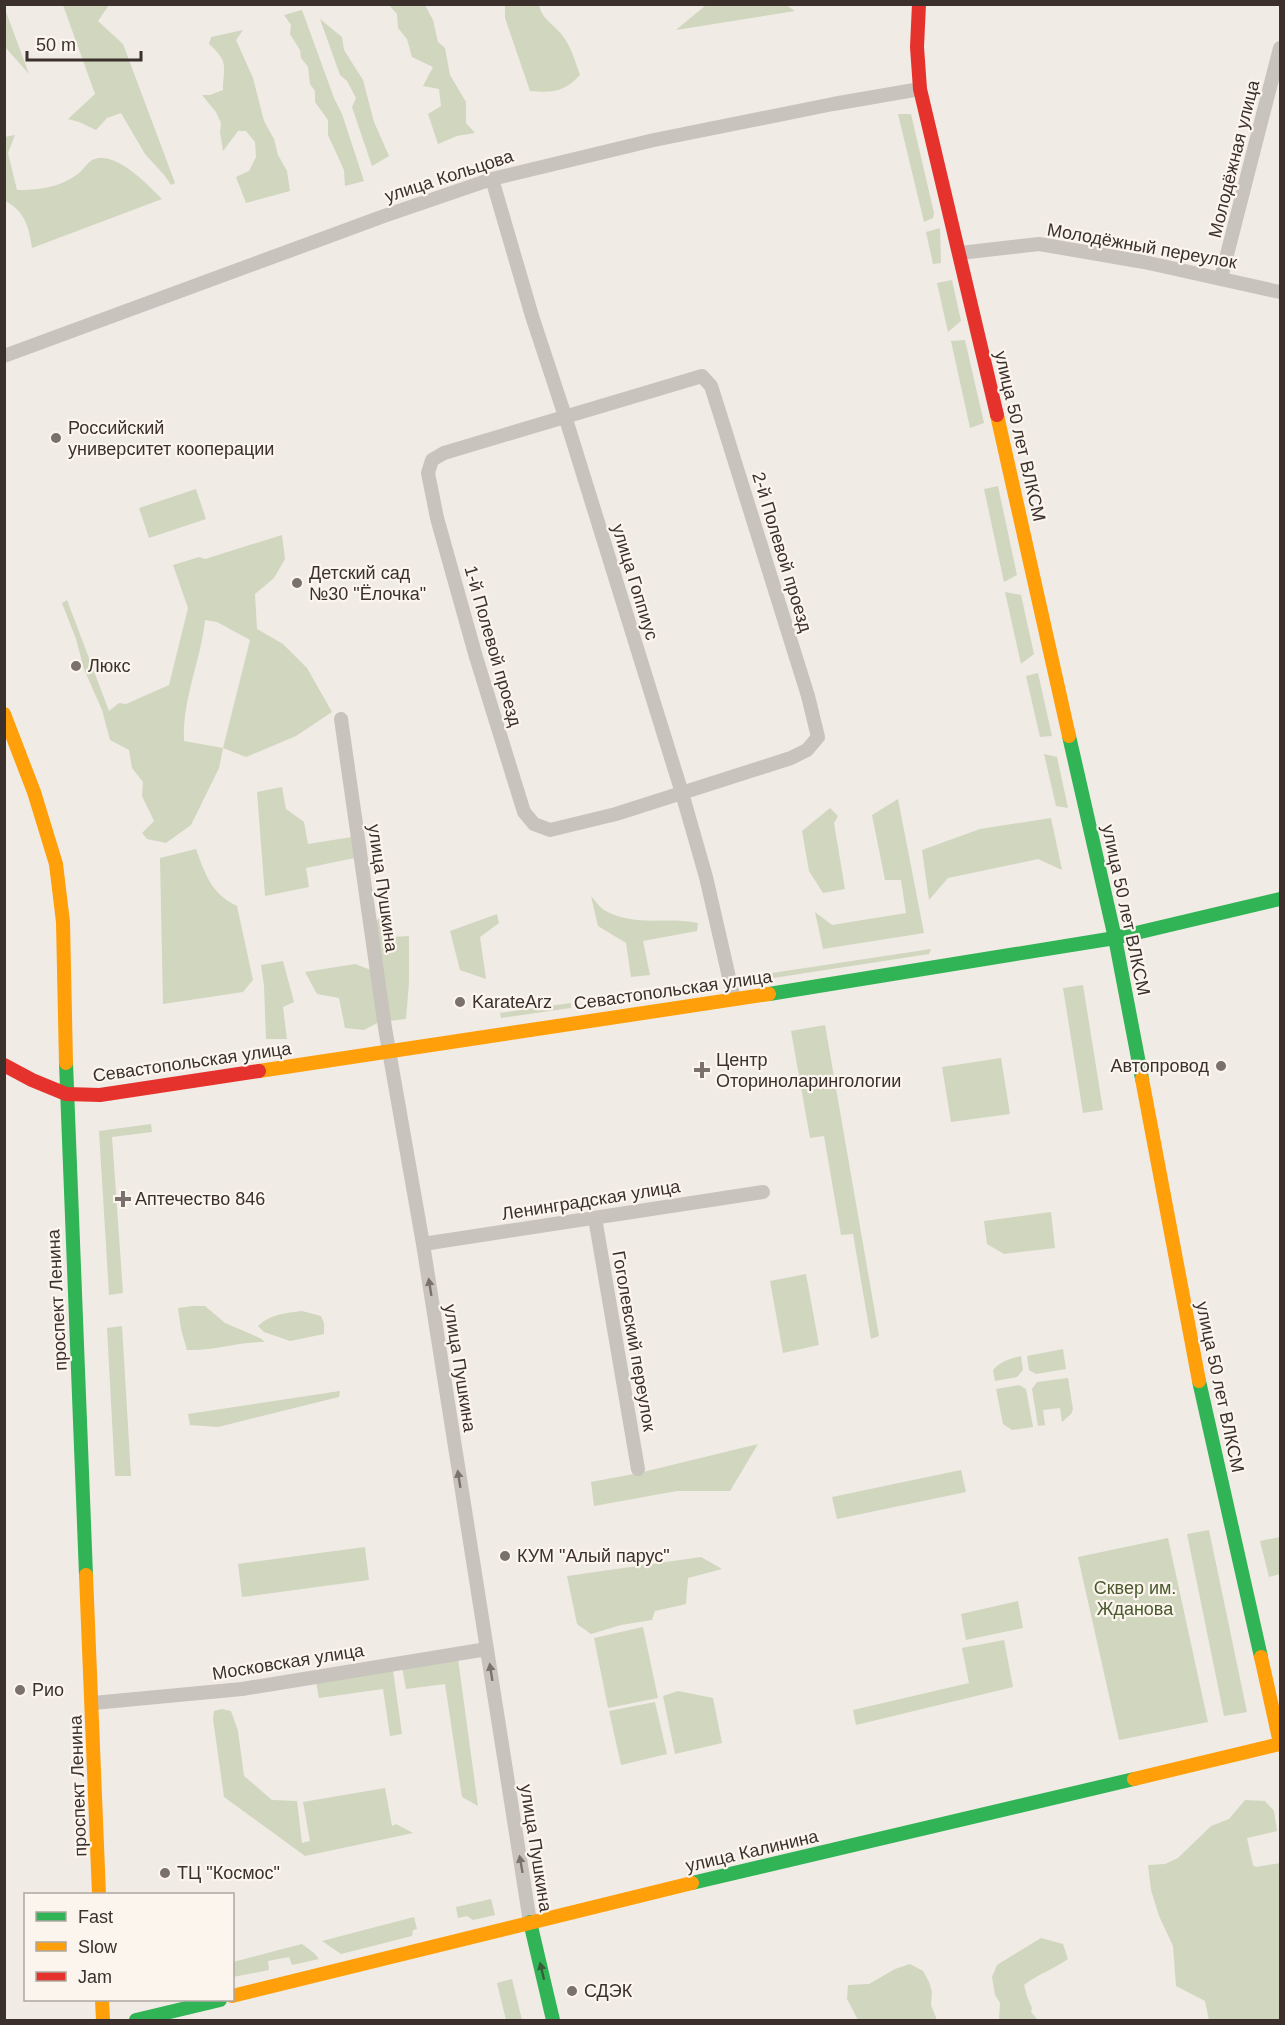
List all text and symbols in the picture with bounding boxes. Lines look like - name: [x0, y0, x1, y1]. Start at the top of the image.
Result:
- scale bar: [27, 24, 141, 62]
- text: 50 m: [36, 35, 76, 55]
- street label: Молодёжная улица: [1205, 77, 1264, 240]
- street label: улица Кольцова: [382, 145, 517, 206]
- street label: Молодёжный переулок: [1046, 219, 1239, 273]
- street label: улица 50 лет ВЛКСМ: [991, 349, 1049, 523]
- place label: Российский университет кооперации: [68, 418, 274, 459]
- marker: Российский университет кооперации: [49, 431, 63, 445]
- street label: 2-й Полевой проезд: [748, 470, 816, 635]
- street label: улица Гоппиус: [608, 522, 662, 642]
- place label: Детский сад №30 "Ёлочка": [309, 563, 426, 604]
- street label: 1-й Полевой проезд: [460, 563, 526, 729]
- marker: Детский сад №30 "Ёлочка": [290, 576, 304, 590]
- place label: Люкс: [88, 656, 130, 676]
- marker: Люкс: [69, 659, 83, 673]
- street label: улица Пушкина: [364, 823, 402, 954]
- street label: улица 50 лет ВЛКСМ: [1098, 823, 1154, 997]
- street label: Севастопольская улица: [572, 966, 774, 1014]
- place label: KarateArz: [472, 992, 552, 1012]
- marker: KarateArz: [453, 995, 467, 1009]
- street label: Севастопольская улица: [91, 1038, 293, 1086]
- place label: Центр Оториноларингологии: [716, 1050, 901, 1091]
- place label: Автопровод: [1111, 1056, 1209, 1076]
- marker: Автопровод: [1214, 1059, 1228, 1073]
- marker: Центр Оториноларингологии: [693, 1061, 711, 1079]
- street label: Ленинградская улица: [500, 1176, 683, 1224]
- place label: Аптечество 846: [135, 1189, 265, 1209]
- marker: Аптечество 846: [116, 1192, 130, 1206]
- street label: проспект Ленина: [43, 1228, 71, 1371]
- street label: Гоголевский переулок: [608, 1249, 660, 1433]
- one-way arrow: [425, 1277, 434, 1296]
- street label: улица 50 лет ВЛКСМ: [1192, 1300, 1248, 1474]
- street label: улица Пушкина: [440, 1303, 480, 1434]
- one-way arrow: [455, 1470, 464, 1489]
- place label: КУМ "Алый парус": [517, 1546, 670, 1566]
- marker: КУМ "Алый парус": [498, 1549, 512, 1563]
- park label: Сквер им. Жданова: [1094, 1578, 1176, 1619]
- street label: Московская улица: [211, 1640, 366, 1684]
- one-way arrow: [486, 1662, 495, 1681]
- place label: Рио: [32, 1680, 64, 1700]
- marker: Рио: [13, 1683, 27, 1697]
- street label: проспект Ленина: [66, 1714, 90, 1857]
- street label: улица Пушкина: [516, 1783, 556, 1914]
- street label: улица Калинина: [684, 1826, 821, 1876]
- one-way arrow: [516, 1855, 525, 1874]
- place label: ТЦ "Космос": [177, 1863, 280, 1883]
- marker: ТЦ "Космос": [158, 1866, 172, 1880]
- legend: [24, 1893, 234, 2001]
- text: Fast: [78, 1907, 113, 1927]
- text: Slow: [78, 1937, 118, 1957]
- one-way arrow: [536, 1962, 546, 1981]
- text: Jam: [78, 1967, 112, 1987]
- place label: СДЭК: [584, 1981, 633, 2001]
- marker: СДЭК: [565, 1984, 579, 1998]

